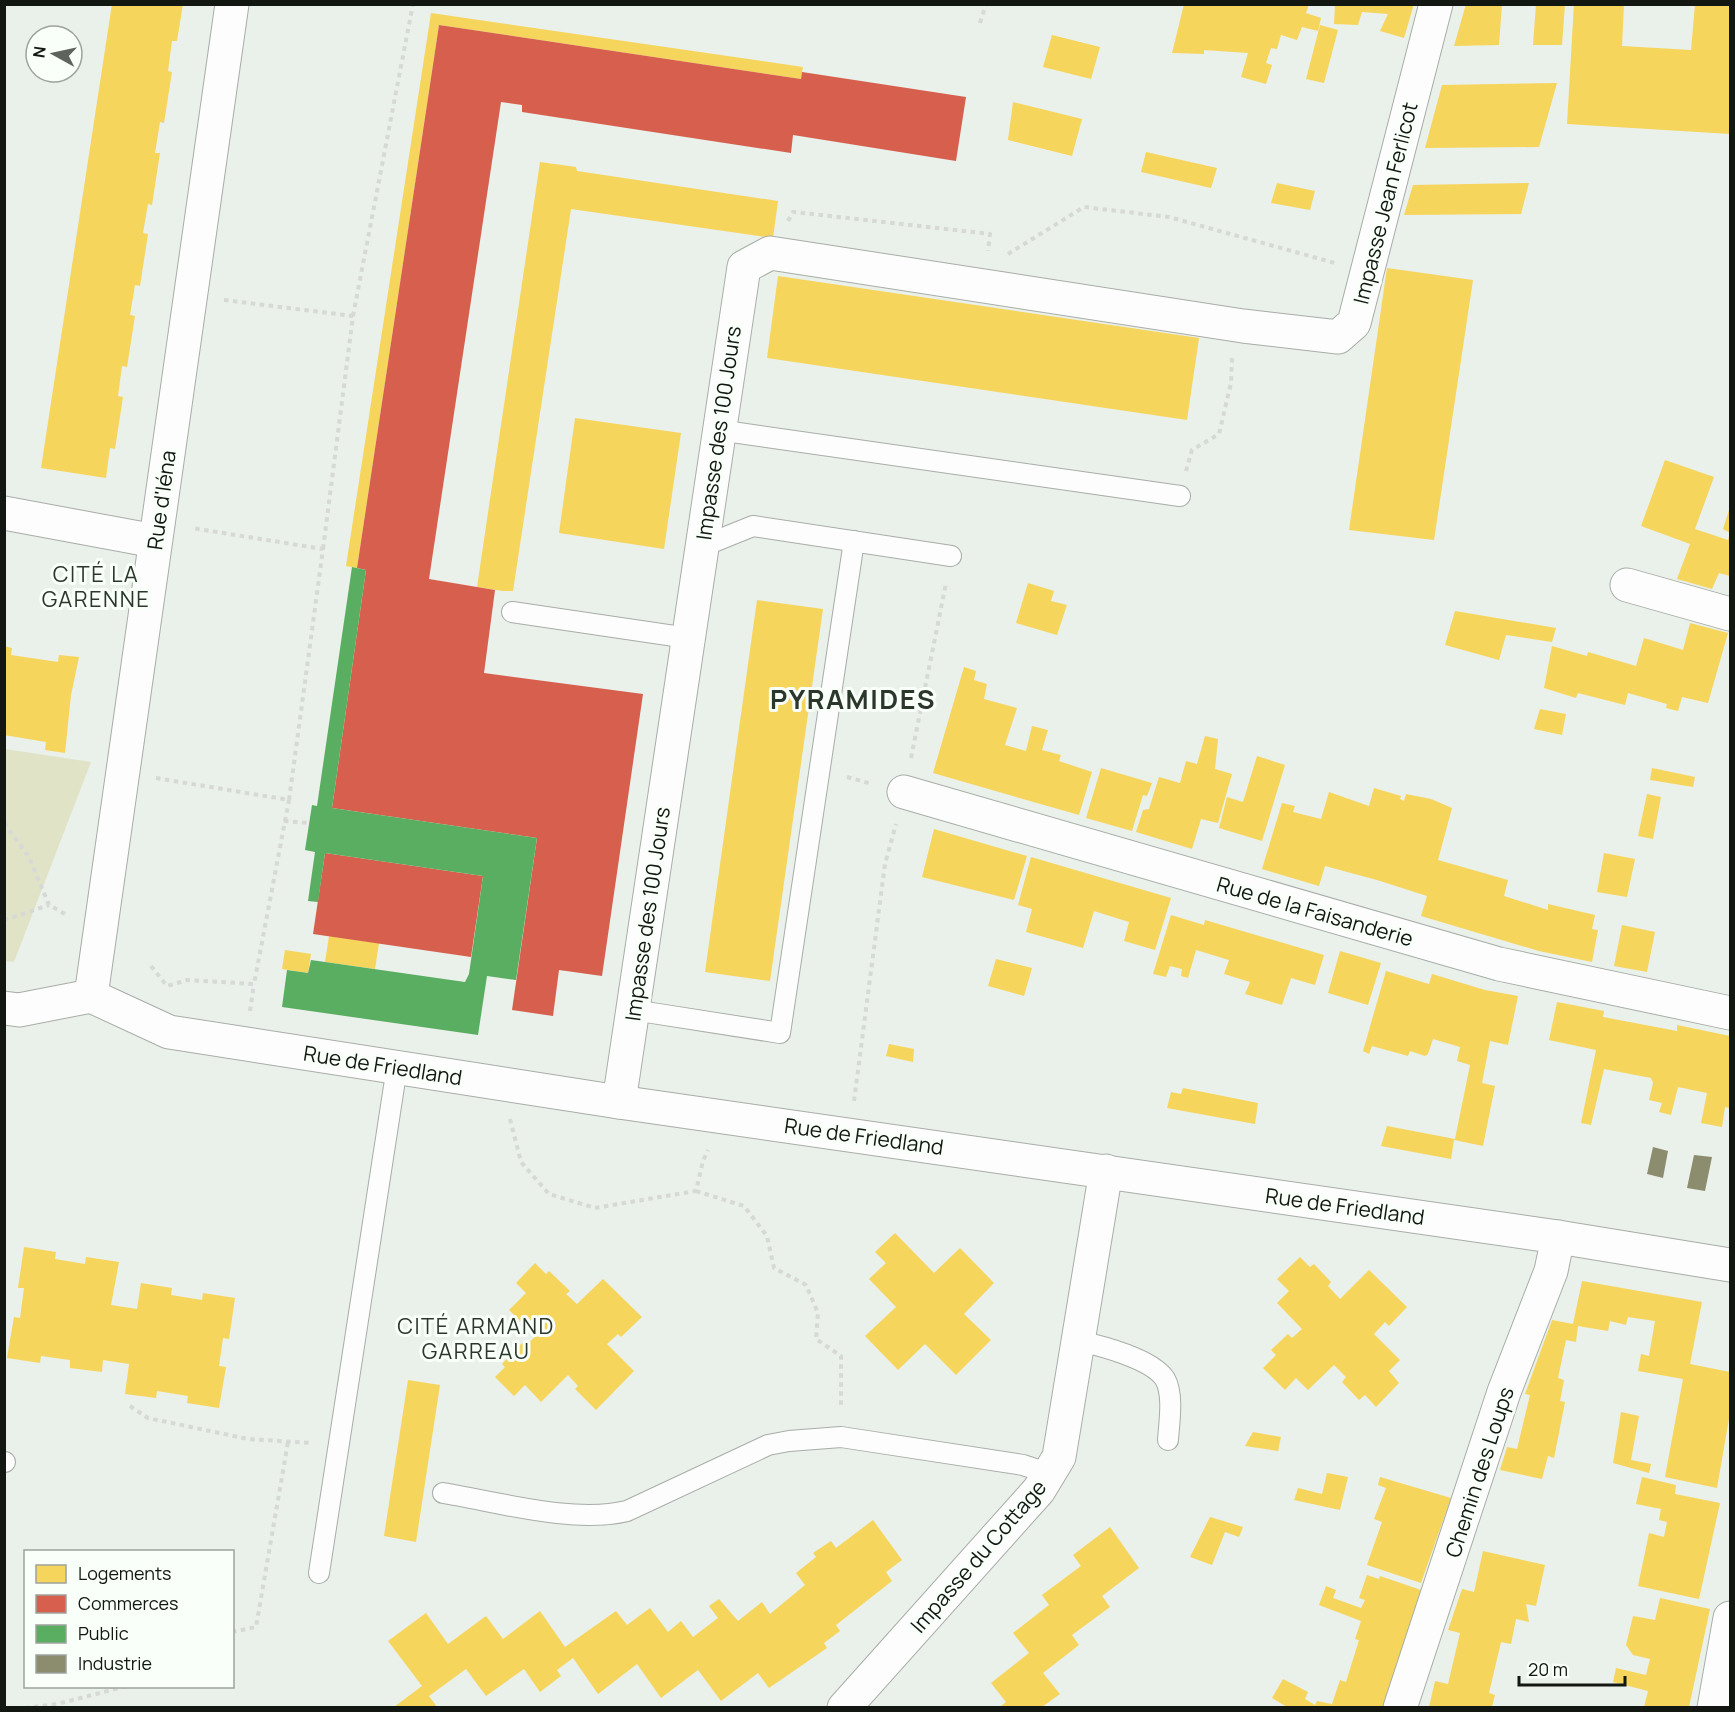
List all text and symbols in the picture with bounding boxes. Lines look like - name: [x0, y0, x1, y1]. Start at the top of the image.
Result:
- north arrow: [24, 24, 84, 84]
- text: N: [27, 45, 51, 59]
- street label: Impasse Jean Ferlicot: [1346, 99, 1424, 307]
- street label: Impasse des 100 Jours: [689, 324, 747, 542]
- street label: Rue d'Iéna: [140, 448, 182, 552]
- district label: CITÉ LA GARENNE: [42, 559, 150, 614]
- district label: PYRAMIDES: [770, 680, 936, 717]
- street label: Impasse des 100 Jours: [618, 805, 676, 1023]
- street label: Rue de la Faisanderie: [1213, 870, 1417, 952]
- street label: Rue de Friedland: [302, 1039, 464, 1091]
- street label: Rue de Friedland: [783, 1111, 945, 1161]
- street label: Rue de Friedland: [1264, 1181, 1426, 1231]
- district label: CITÉ ARMAND GARREAU: [397, 1311, 555, 1366]
- street label: Chemin des Loups: [1438, 1383, 1520, 1561]
- street label: Impasse du Cottage: [904, 1474, 1052, 1638]
- legend: [24, 1550, 234, 1688]
- text: Logements: [78, 1561, 172, 1585]
- text: Commerces: [78, 1591, 179, 1615]
- text: Public: [78, 1621, 129, 1645]
- scale bar: [1519, 1649, 1626, 1687]
- text: Industrie: [78, 1651, 152, 1675]
- text: 20 m: [1528, 1657, 1568, 1681]

